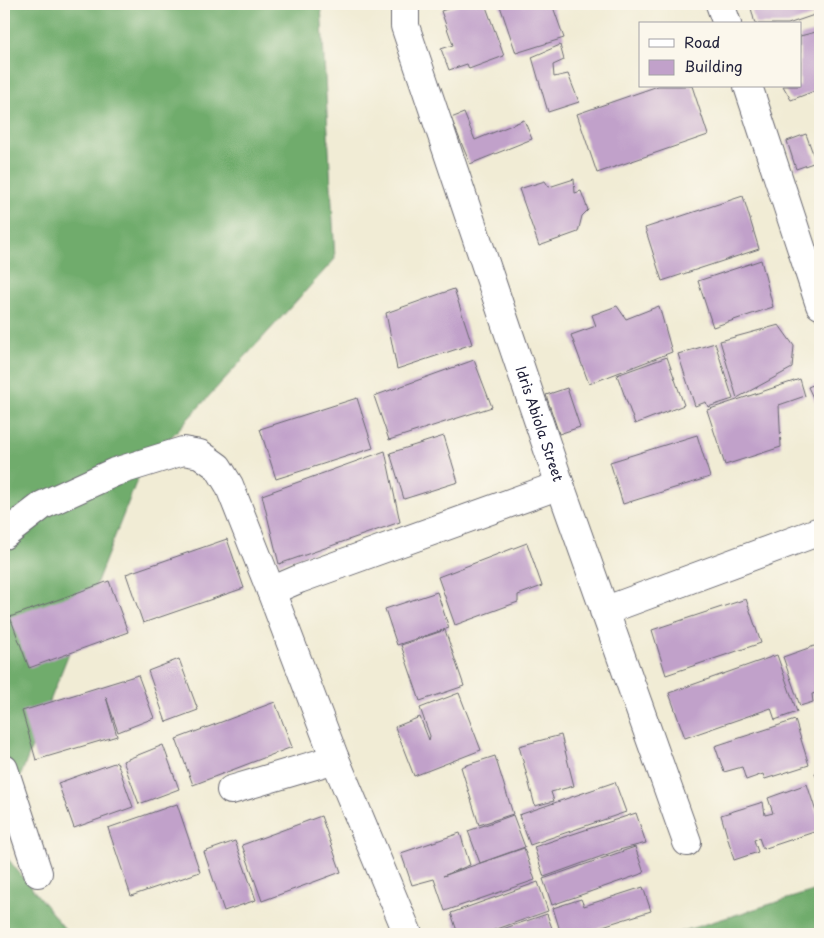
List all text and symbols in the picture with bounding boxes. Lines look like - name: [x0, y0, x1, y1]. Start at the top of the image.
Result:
- legend: [639, 22, 802, 88]
- text: Road: [684, 30, 720, 53]
- text: Building: [684, 54, 743, 77]
- street label: Idris Abiola Street: [511, 363, 569, 484]

